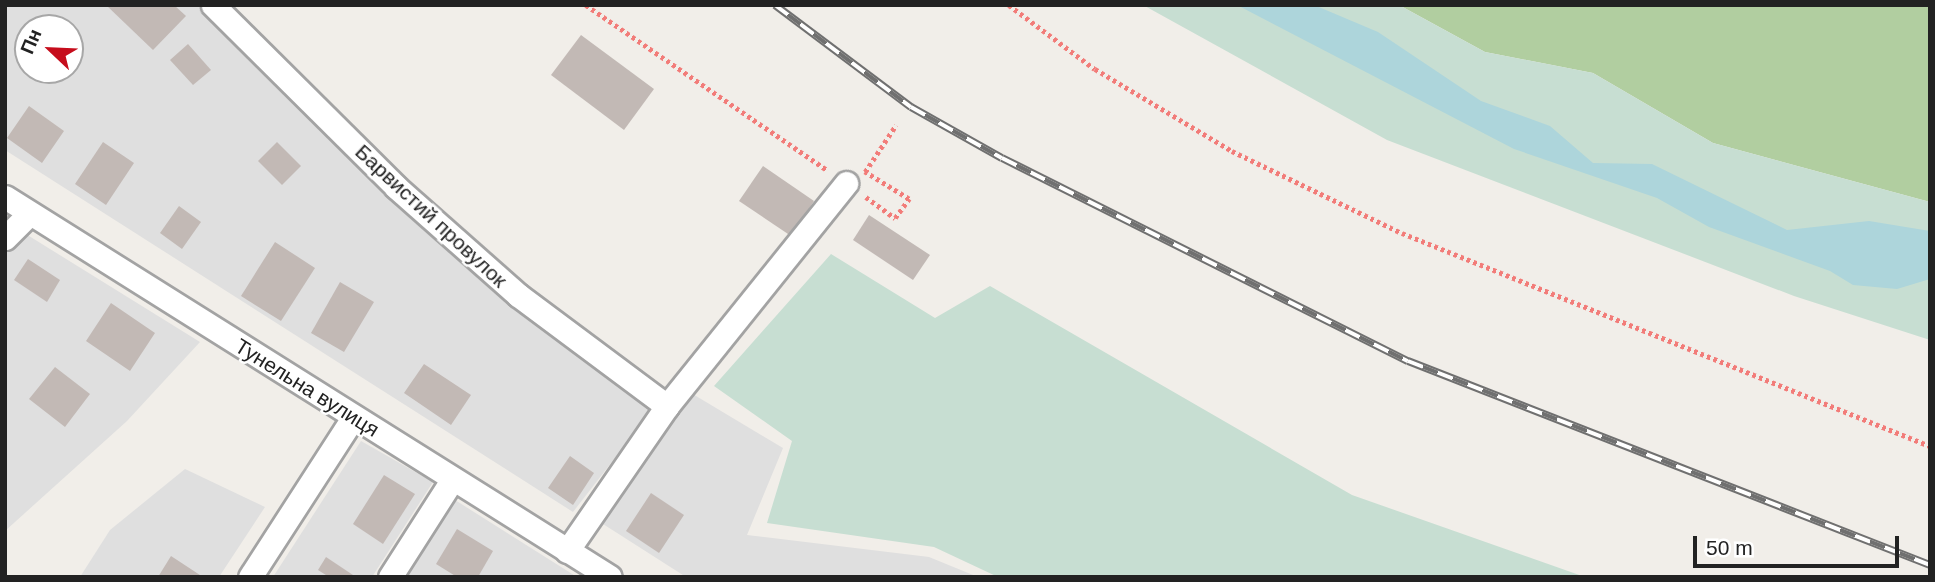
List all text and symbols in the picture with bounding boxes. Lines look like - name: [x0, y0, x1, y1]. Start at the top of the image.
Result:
- north arrow: [14, 14, 84, 84]
- text: Пн: [16, 26, 46, 57]
- street label: Барвистий провулок: [350, 139, 512, 293]
- street label: Тунельна вулиця: [230, 334, 384, 442]
- scale bar: [1697, 522, 1904, 566]
- text: 50 m: [1706, 536, 1753, 559]

